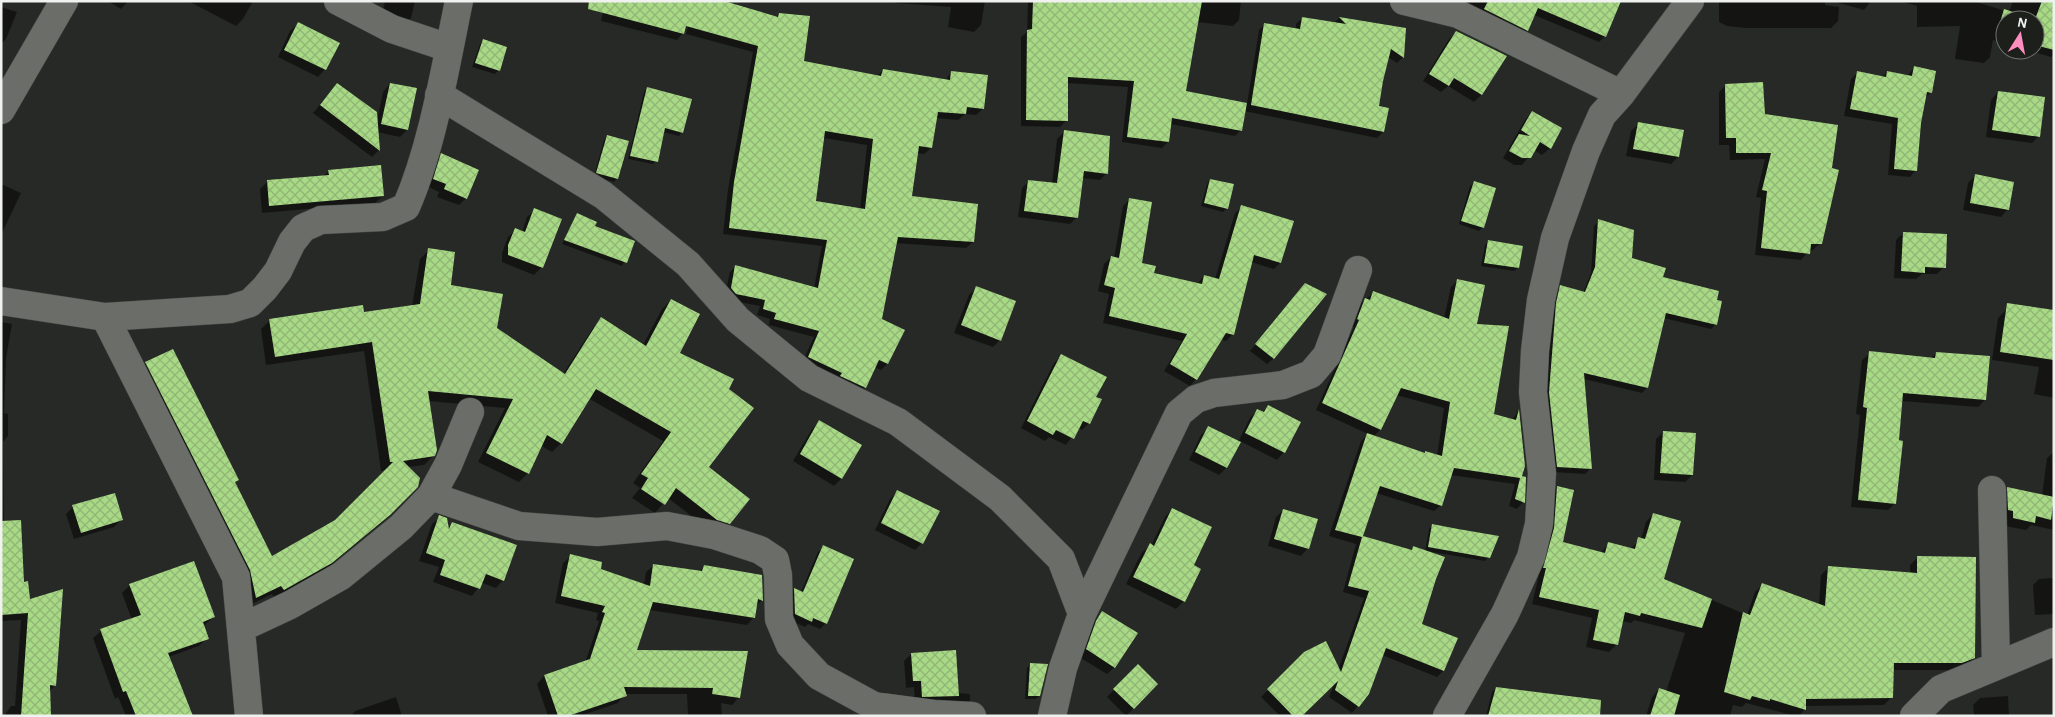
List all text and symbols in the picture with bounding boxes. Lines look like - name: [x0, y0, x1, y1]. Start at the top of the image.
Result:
- north arrow: [1995, 10, 2045, 60]
- text: N: [2016, 15, 2028, 31]

